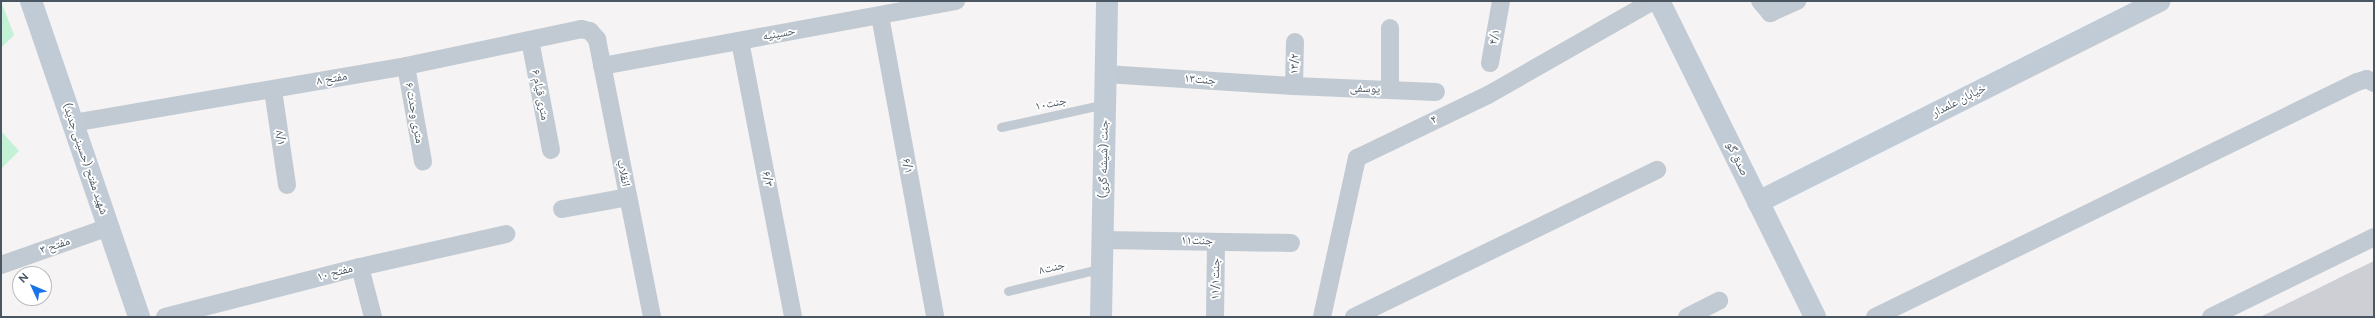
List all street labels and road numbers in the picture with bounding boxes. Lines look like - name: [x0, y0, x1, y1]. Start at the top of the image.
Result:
- street label: حسینیه: [761, 24, 797, 44]
- street label: ۴/۱: [1486, 28, 1504, 46]
- street label: ۱۳/۲: [1287, 53, 1303, 75]
- street label: ۶ متری قیام: [528, 68, 552, 122]
- street label: مفتح ۸: [316, 69, 348, 89]
- street label: جنت۱۳: [1184, 72, 1216, 88]
- street label: ۶ متری وحدت: [402, 81, 426, 145]
- street label: یوسفی: [1350, 81, 1380, 97]
- street label: خیابان علمدار: [1930, 81, 1988, 121]
- street label: جنت۱۰: [1034, 94, 1068, 114]
- street label: شهید مفتح (حسینی جدید): [59, 101, 111, 217]
- street label: ۴: [1428, 112, 1440, 128]
- street label: جنت (شیشه گری): [1096, 120, 1112, 198]
- street label: ۸/۱: [272, 129, 288, 147]
- street label: صدق گو: [1723, 139, 1751, 179]
- street label: ۶/۱: [898, 157, 916, 175]
- street label: انقلاب: [613, 158, 633, 188]
- street label: ۶/۳: [758, 170, 776, 188]
- street label: مفتح ۳: [38, 234, 72, 258]
- street label: جنت۱۱: [1181, 234, 1213, 248]
- street label: جنت۸: [1037, 258, 1067, 278]
- street label: جنت۱۱/۱: [1208, 258, 1224, 300]
- street label: مفتح ۱۰: [316, 261, 354, 285]

